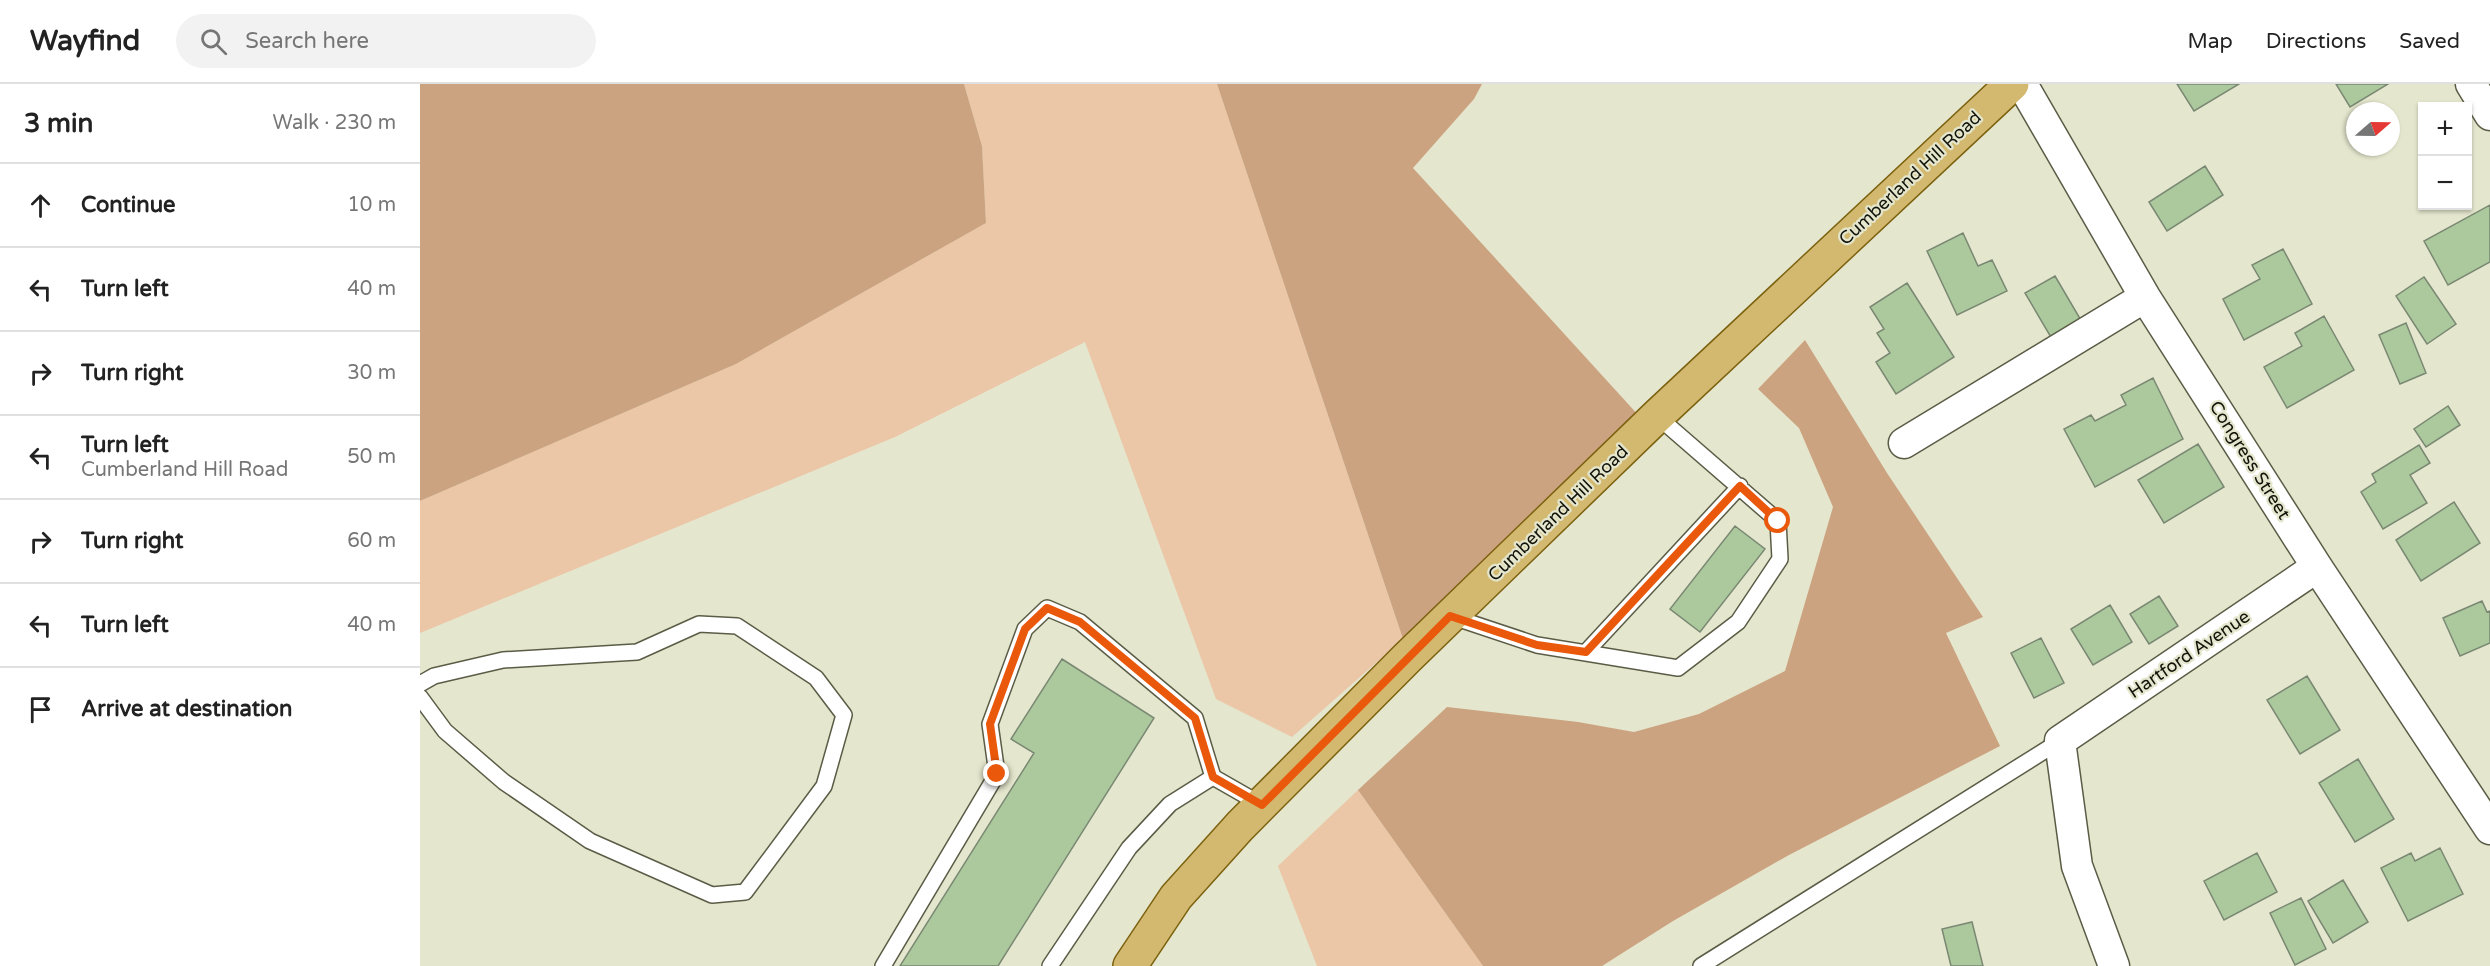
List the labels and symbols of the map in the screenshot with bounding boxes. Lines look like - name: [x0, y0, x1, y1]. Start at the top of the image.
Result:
- north arrow: [2346, 102, 2400, 156]
- street label: Cumberland Hill Road: [1834, 106, 1986, 250]
- street label: Congress Street: [2205, 397, 2295, 523]
- street label: Cumberland Hill Road: [1483, 440, 1633, 586]
- route start: [1764, 507, 1790, 533]
- street label: Hartford Avenue: [2124, 605, 2254, 703]
- route end: [983, 760, 1009, 786]

